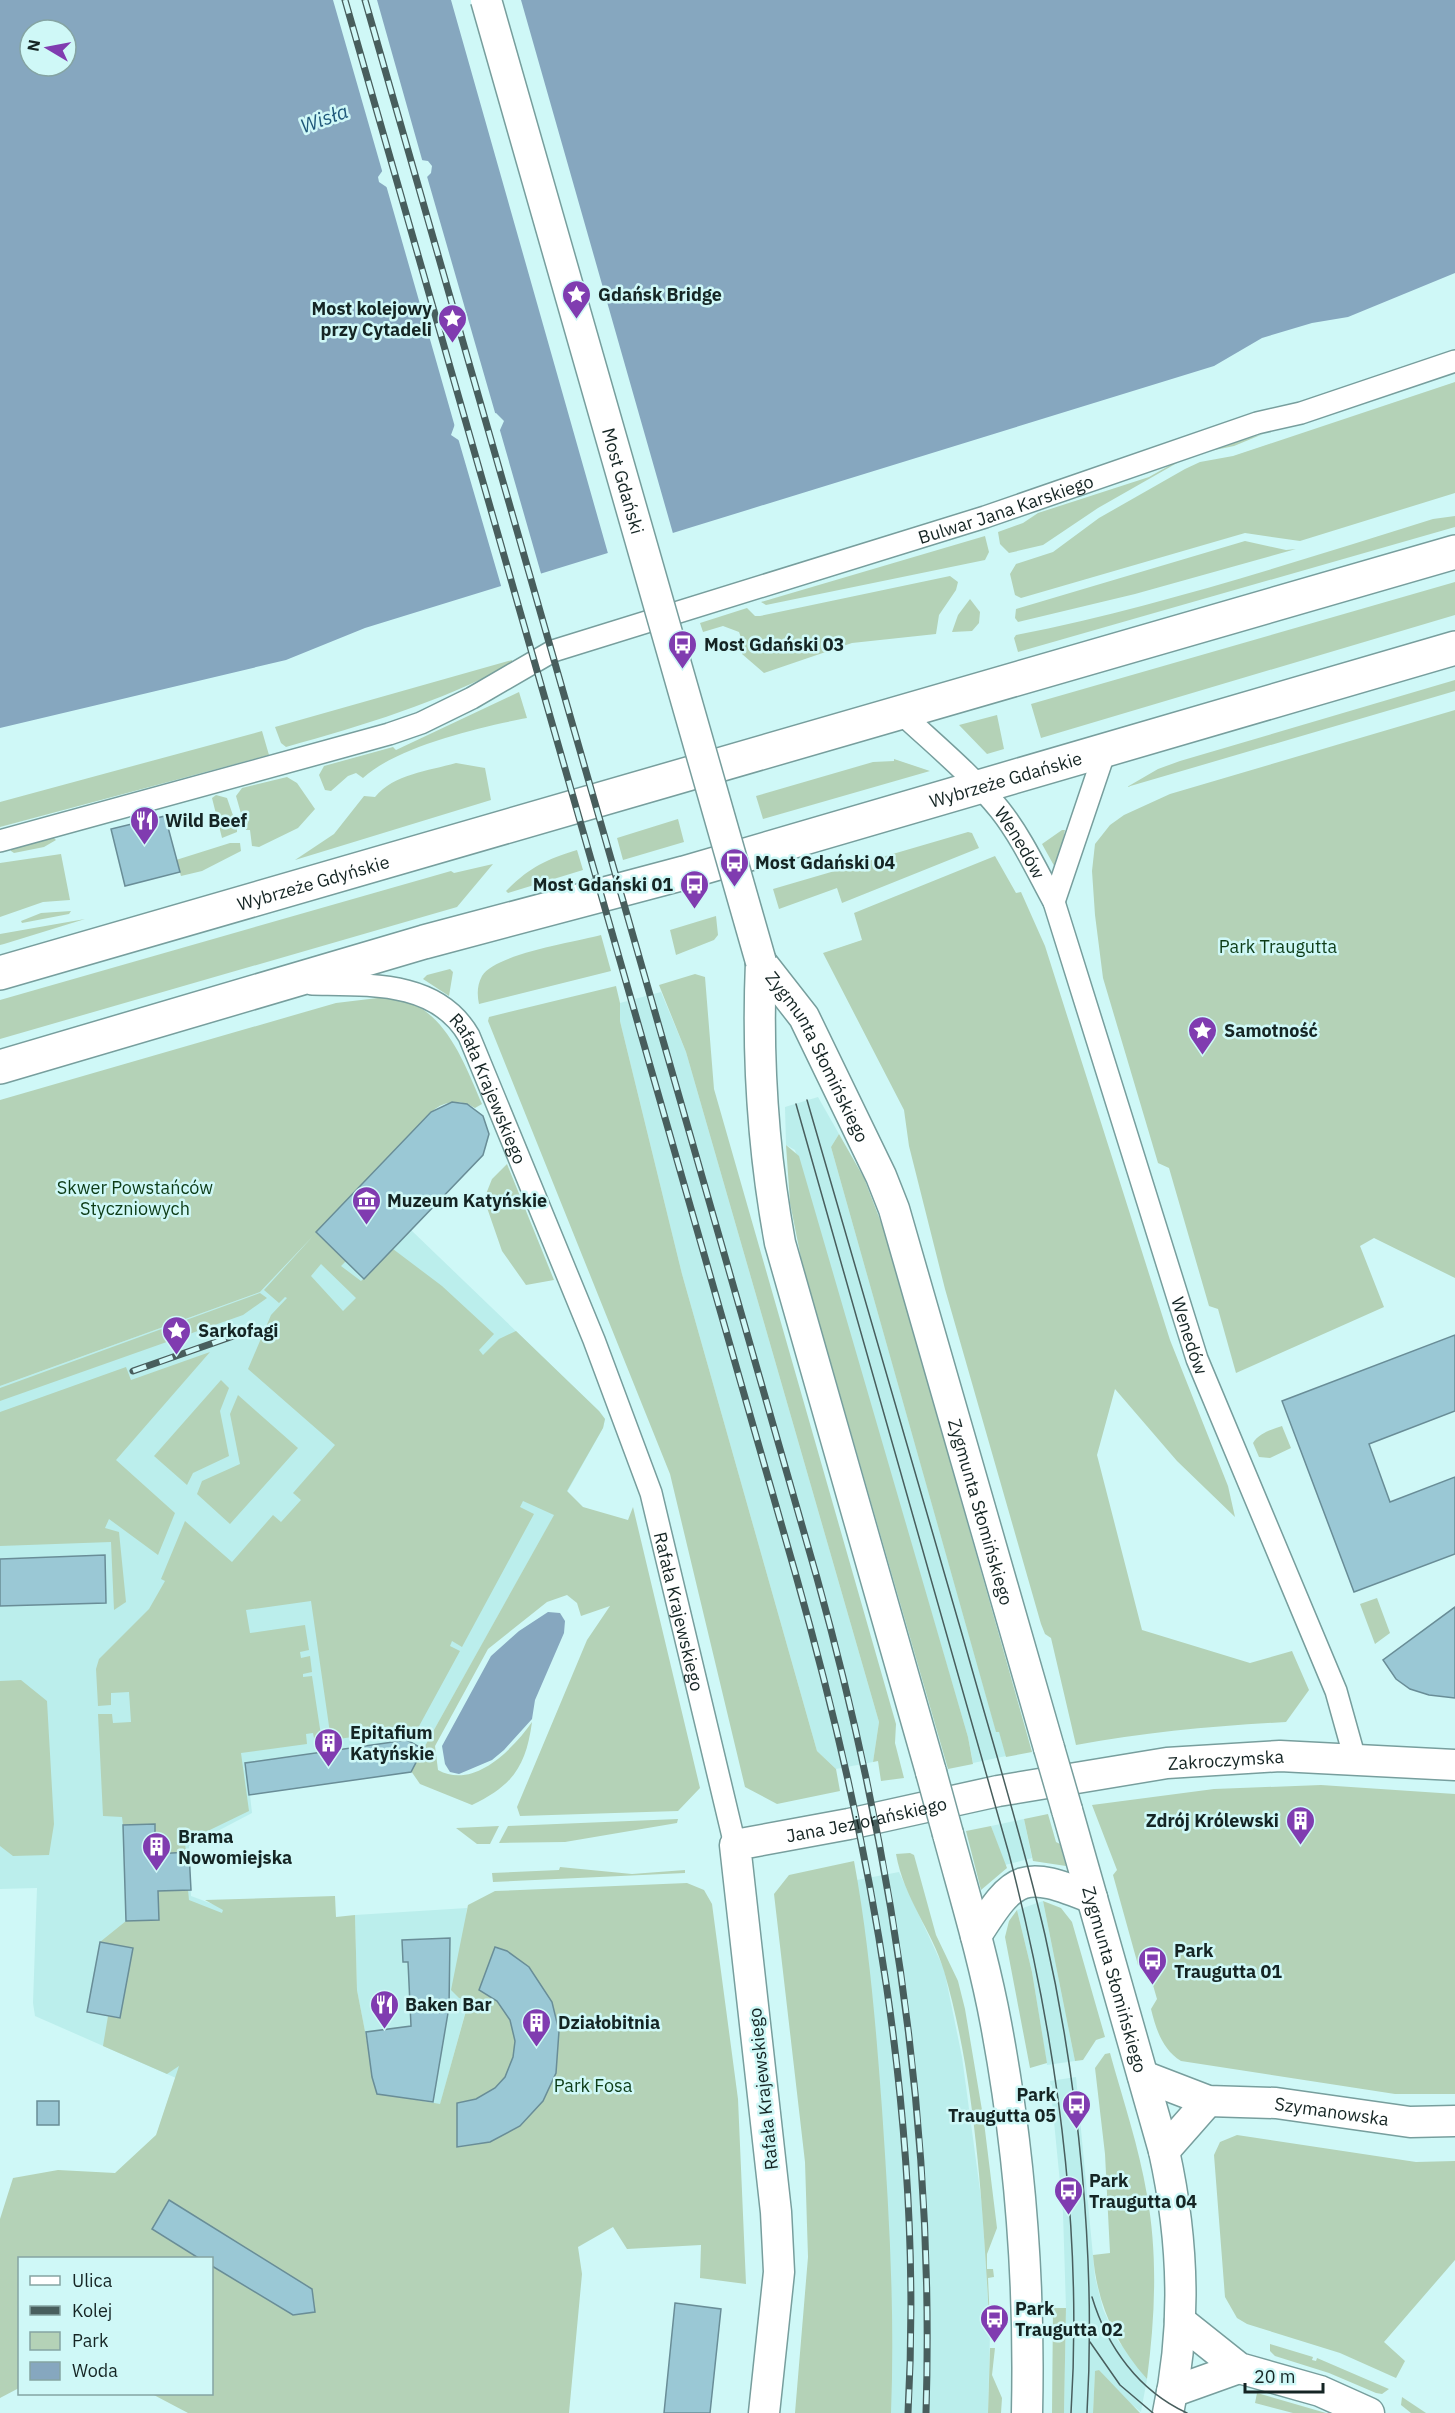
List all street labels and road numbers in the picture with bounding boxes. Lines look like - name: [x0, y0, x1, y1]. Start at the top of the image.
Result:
- street label: Most Gdański: [597, 425, 650, 537]
- street label: Bulwar Jana Karskiego: [915, 469, 1096, 549]
- street label: Wybrzeże Gdańskie: [927, 746, 1085, 812]
- street label: Wenedów: [990, 802, 1051, 882]
- street label: Wybrzeże Gdyńskie: [234, 849, 392, 915]
- street label: Zygmunta Słomińskiego: [761, 966, 874, 1146]
- street label: Rafała Krajewskiego: [445, 1008, 532, 1167]
- street label: Wenedów: [1167, 1294, 1214, 1378]
- street label: Zygmunta Słomińskiego: [943, 1416, 1019, 1608]
- street label: Rafała Krajewskiego: [649, 1530, 709, 1693]
- street label: Zakroczymska: [1167, 1744, 1285, 1774]
- street label: Jana Jeziorańskiego: [784, 1791, 949, 1847]
- street label: Zygmunta Słomińskiego: [1078, 1883, 1153, 2075]
- street label: Rafała Krajewskiego: [743, 2007, 783, 2171]
- street label: Szymanowska: [1273, 2091, 1391, 2130]

